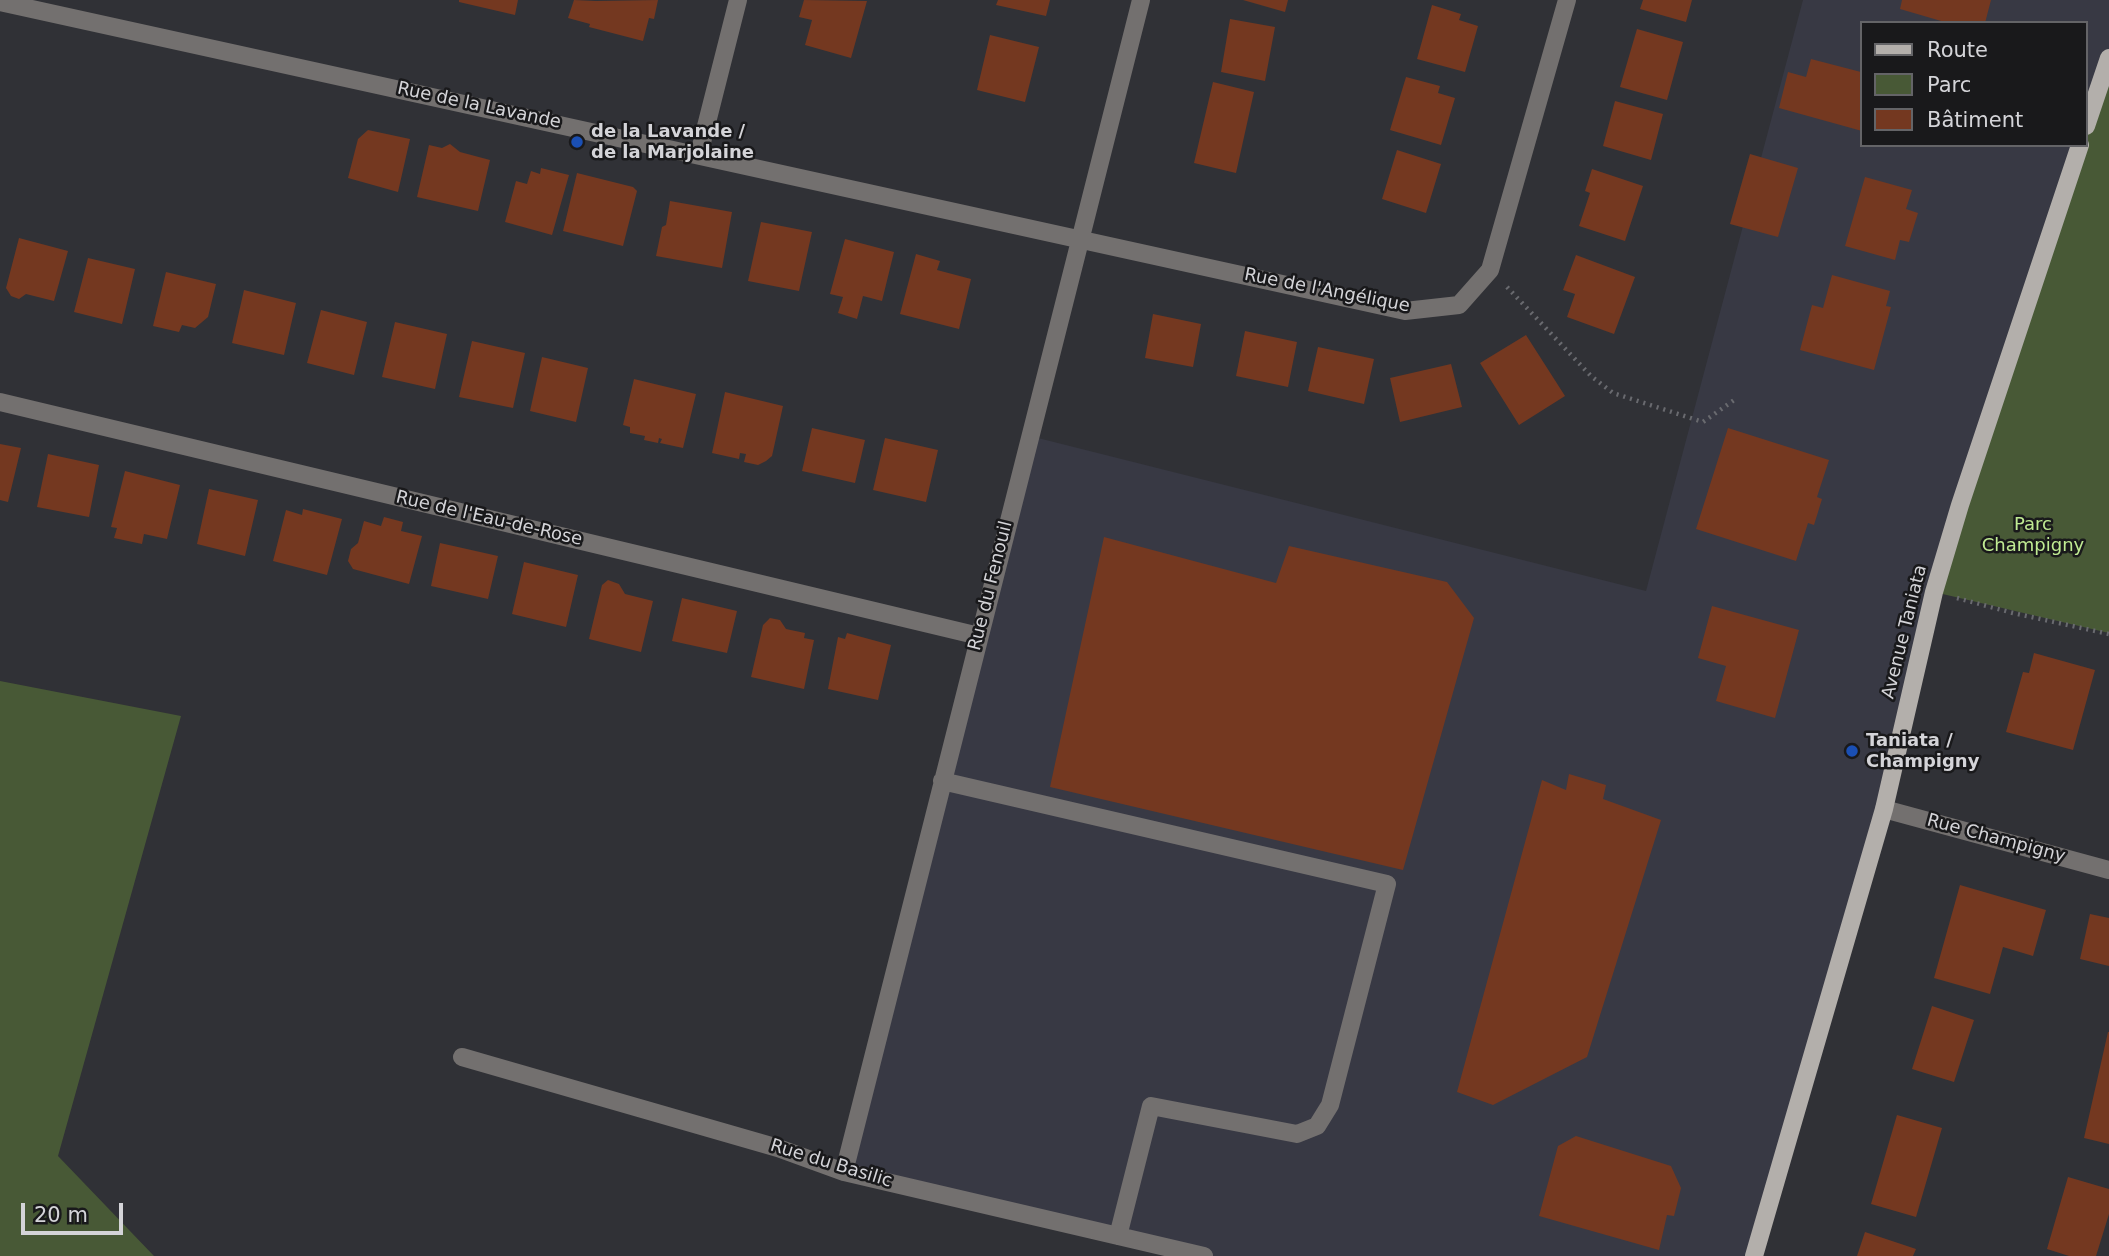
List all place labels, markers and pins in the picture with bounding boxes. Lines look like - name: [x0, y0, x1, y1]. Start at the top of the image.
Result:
- place label: de la Lavande / de la Marjolaine: [591, 121, 754, 164]
- marker: de la Lavande / de la Marjolaine: [569, 134, 585, 150]
- place label: Taniata / Champigny: [1866, 730, 1979, 772]
- marker: Taniata / Champigny: [1844, 743, 1860, 759]

